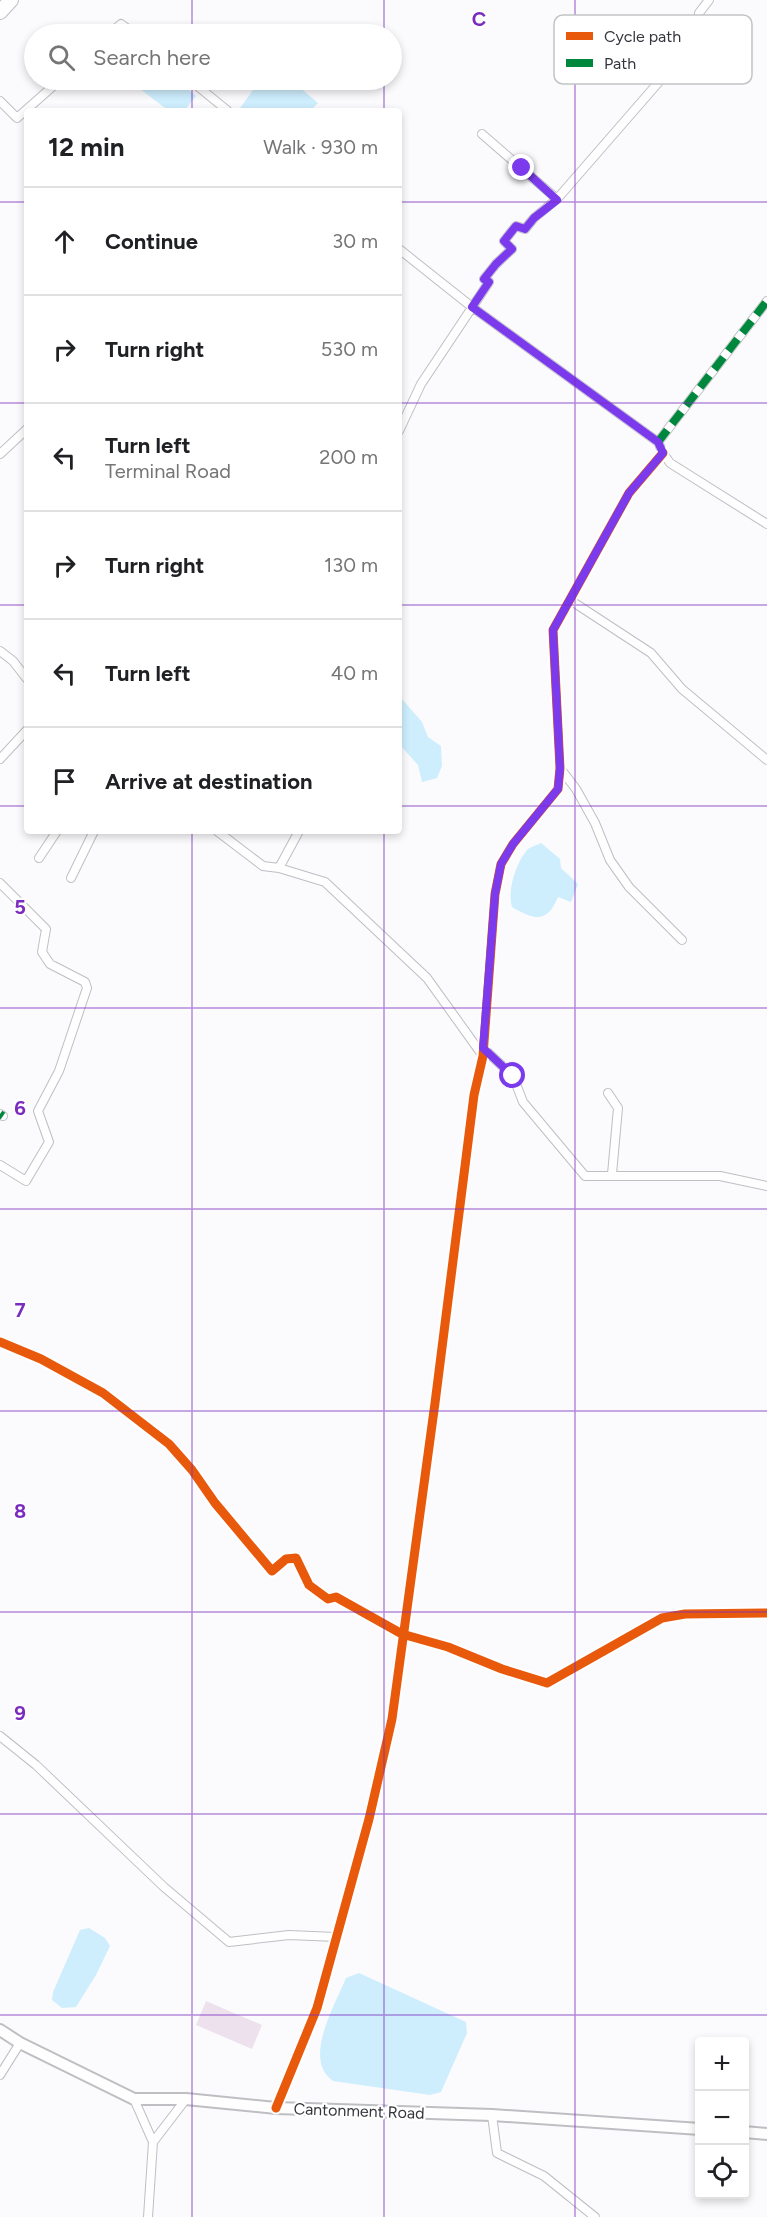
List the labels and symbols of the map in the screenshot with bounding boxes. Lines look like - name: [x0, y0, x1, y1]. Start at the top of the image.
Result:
- text: C: [472, 7, 486, 31]
- legend: [554, 15, 752, 84]
- text: Cycle path: [604, 27, 681, 46]
- text: Path: [604, 54, 636, 73]
- route end: [508, 154, 534, 180]
- text: 5: [14, 895, 26, 919]
- route start: [499, 1062, 525, 1088]
- text: 6: [14, 1096, 26, 1120]
- text: 7: [14, 1298, 26, 1322]
- text: 8: [14, 1499, 26, 1523]
- text: 9: [14, 1701, 26, 1725]
- street label: Cantonment Road: [293, 2099, 425, 2123]

